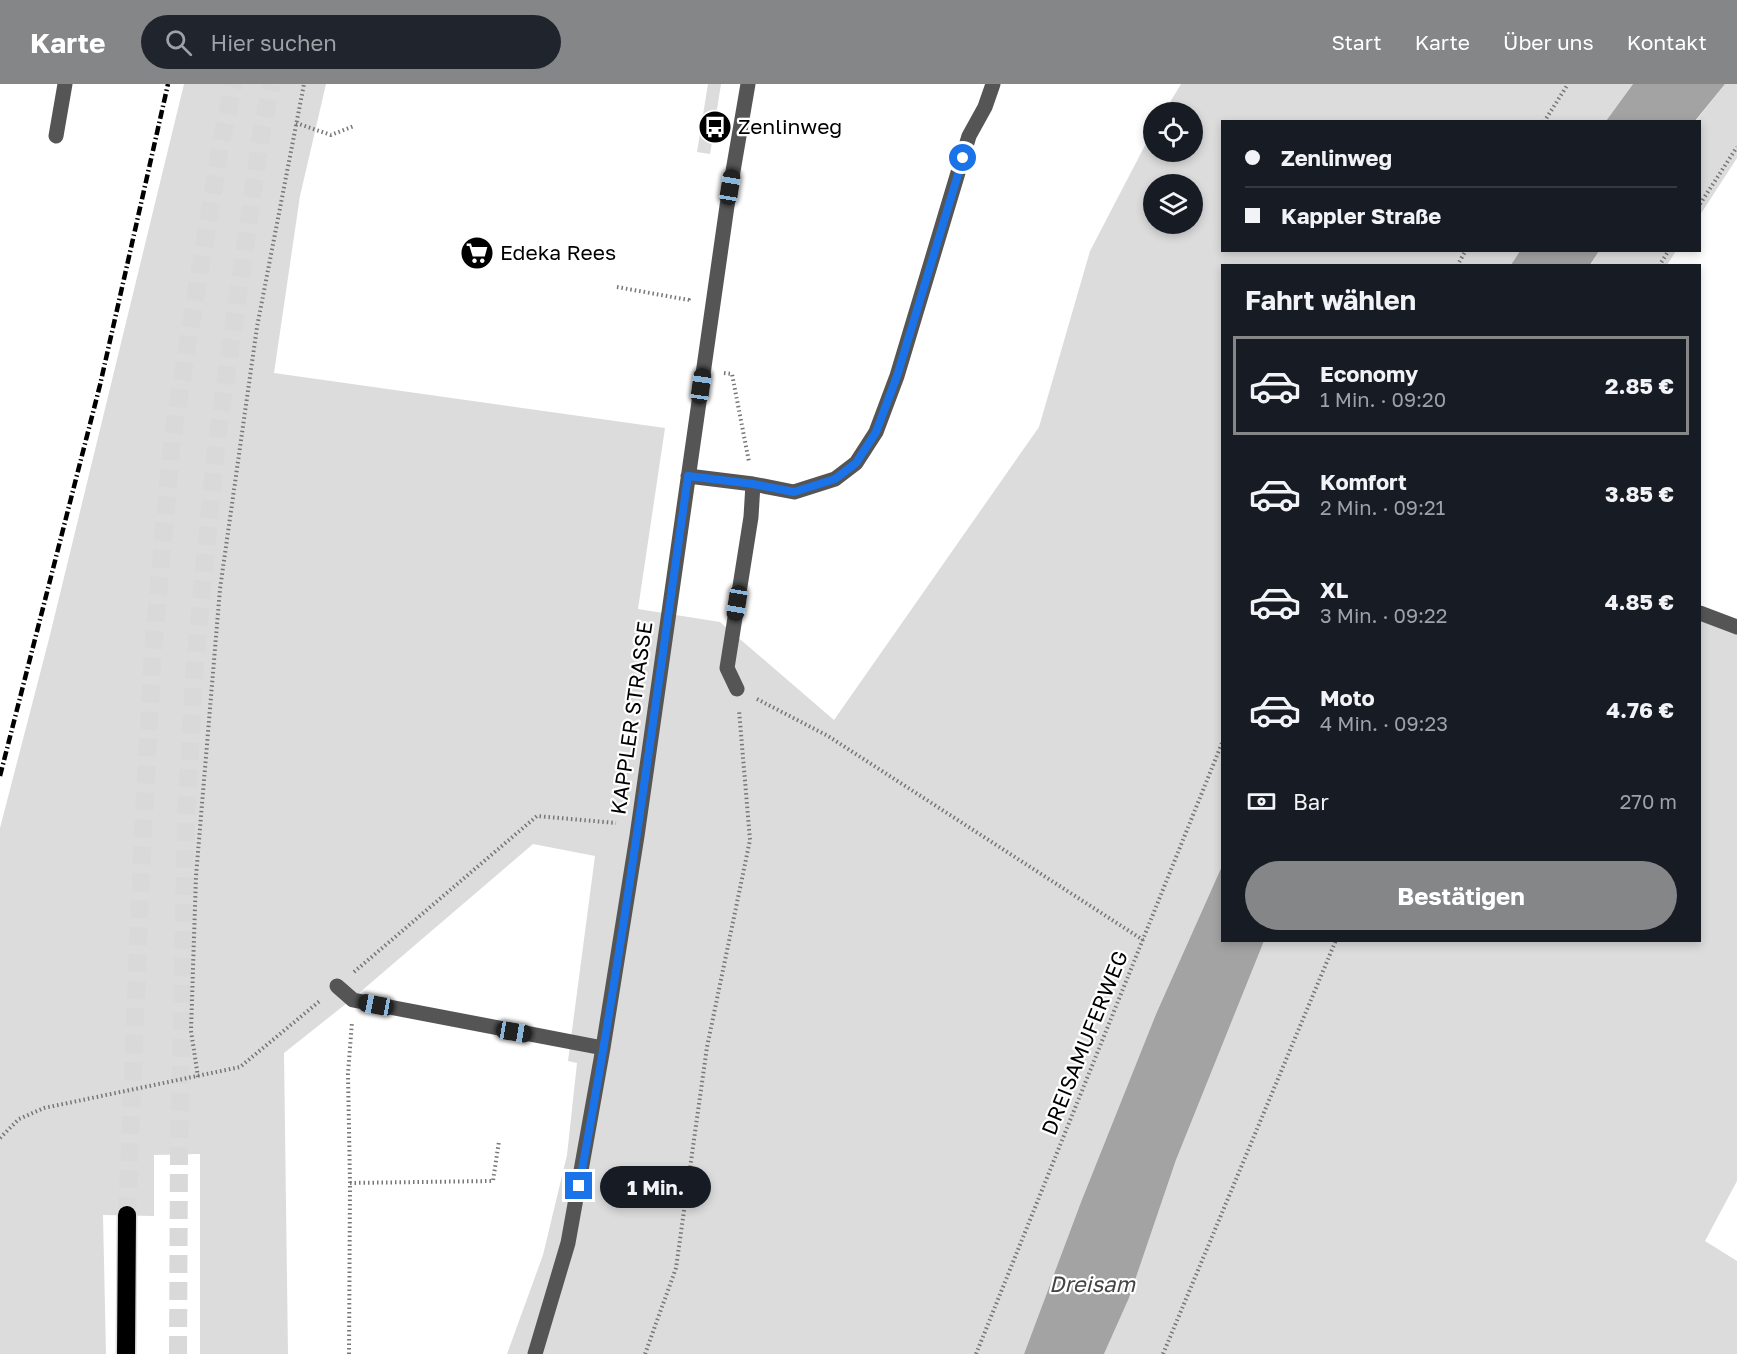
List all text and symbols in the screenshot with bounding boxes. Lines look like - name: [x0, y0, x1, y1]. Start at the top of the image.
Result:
- search box: [141, 15, 561, 69]
- text: Karte: [30, 26, 105, 59]
- icon: search: [162, 26, 195, 59]
- text: Hier suchen: [210, 29, 337, 56]
- text: Start: [1331, 29, 1382, 55]
- text: Karte: [1415, 29, 1470, 55]
- text: Über uns: [1503, 29, 1594, 55]
- text: Kontakt: [1627, 29, 1707, 55]
- map controls: [1143, 102, 1203, 234]
- button: locate: [1143, 102, 1203, 162]
- bus stop icon: Zenlinweg: [697, 109, 733, 145]
- place label: Zenlinweg: [738, 113, 842, 139]
- route start: [949, 144, 976, 171]
- text: Zenlinweg: [1281, 144, 1392, 171]
- car: [718, 168, 742, 206]
- button: layers: [1143, 174, 1203, 234]
- text: Kappler Straße: [1281, 202, 1441, 229]
- supermarket icon: Edeka Rees: [459, 235, 495, 271]
- place label: Edeka Rees: [500, 239, 616, 265]
- text: Fahrt wählen: [1245, 284, 1416, 316]
- icon: car: [1248, 359, 1302, 413]
- text: Economy: [1320, 360, 1418, 387]
- car: [690, 367, 712, 405]
- text: 2.85 €: [1605, 372, 1674, 399]
- text: 1 Min. · 09:20: [1320, 387, 1446, 411]
- icon: car: [1248, 467, 1302, 521]
- text: Komfort: [1320, 468, 1407, 495]
- text: 3.85 €: [1605, 480, 1674, 507]
- text: 2 Min. · 09:21: [1320, 495, 1445, 519]
- icon: car: [1248, 575, 1302, 629]
- text: XL: [1320, 576, 1348, 603]
- car: [725, 584, 749, 622]
- text: 4.85 €: [1605, 588, 1674, 615]
- text: 3 Min. · 09:22: [1320, 603, 1447, 627]
- street label: KAPPLER STRASSE: [605, 620, 657, 816]
- icon: car: [1248, 683, 1302, 737]
- text: Moto: [1320, 684, 1375, 711]
- text: 4.76 €: [1606, 696, 1674, 723]
- text: 4 Min. · 09:23: [1320, 711, 1448, 735]
- icon: cash: [1245, 785, 1278, 818]
- text: Bar: [1293, 788, 1329, 815]
- text: 270 m: [1620, 789, 1677, 813]
- button: Bestätigen: [1245, 861, 1677, 930]
- street label: DREISAMUFERWEG: [1035, 947, 1133, 1139]
- car: [357, 993, 395, 1017]
- car: [495, 1020, 533, 1044]
- callout: 1 Min.: [600, 1165, 711, 1207]
- route end: [565, 1172, 592, 1199]
- text: 1 Min.: [627, 1175, 684, 1199]
- water label: Dreisam: [1049, 1270, 1137, 1297]

